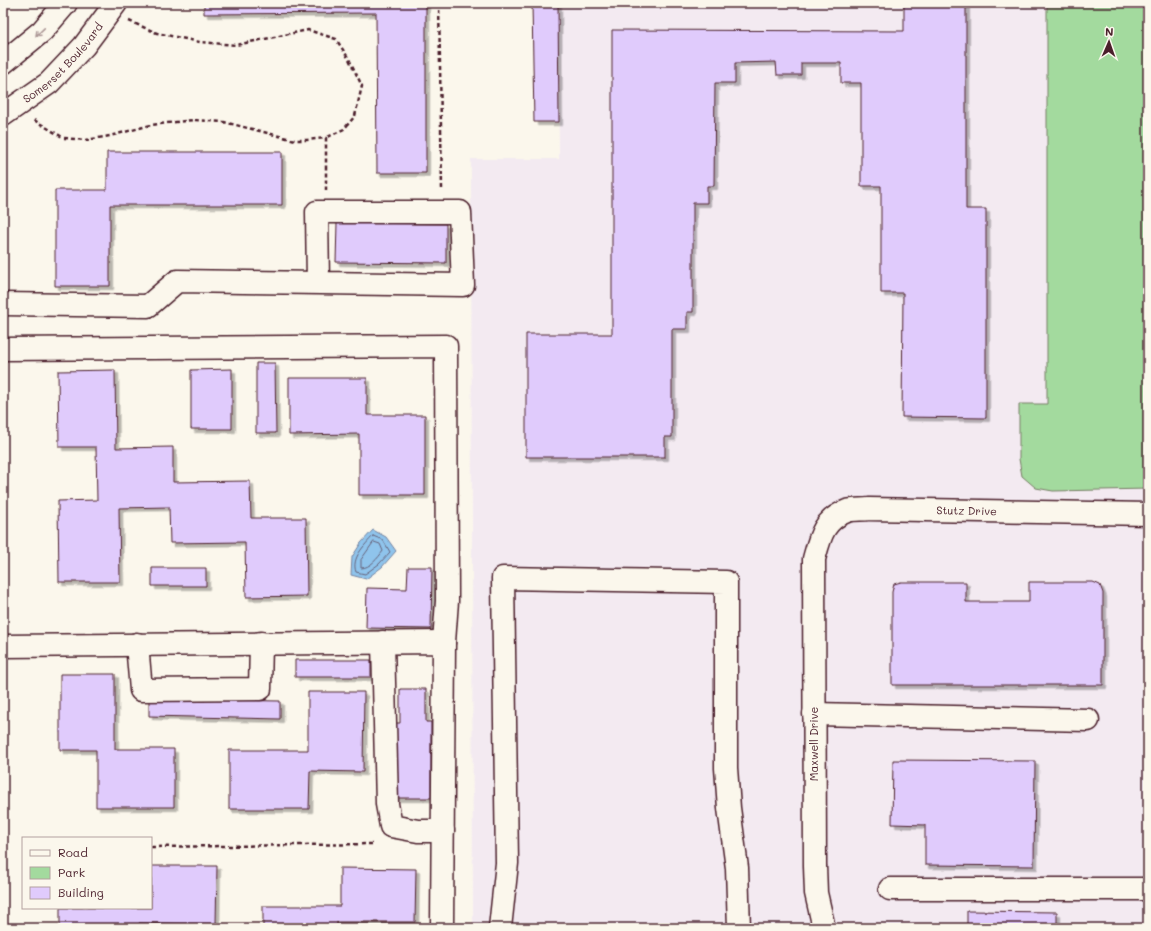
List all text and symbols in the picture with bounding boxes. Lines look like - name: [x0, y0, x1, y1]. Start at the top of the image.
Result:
- street label: Somerset Boulevard: [20, 19, 106, 106]
- north arrow: [1089, 22, 1129, 62]
- text: N: [1105, 24, 1114, 39]
- one-way arrow: [35, 27, 45, 37]
- street label: Stutz Drive: [936, 502, 997, 518]
- street label: Maxwell Drive: [806, 706, 821, 781]
- legend: [22, 837, 152, 909]
- text: Road: [58, 844, 88, 860]
- text: Park: [58, 864, 85, 880]
- text: Building: [58, 884, 104, 900]

